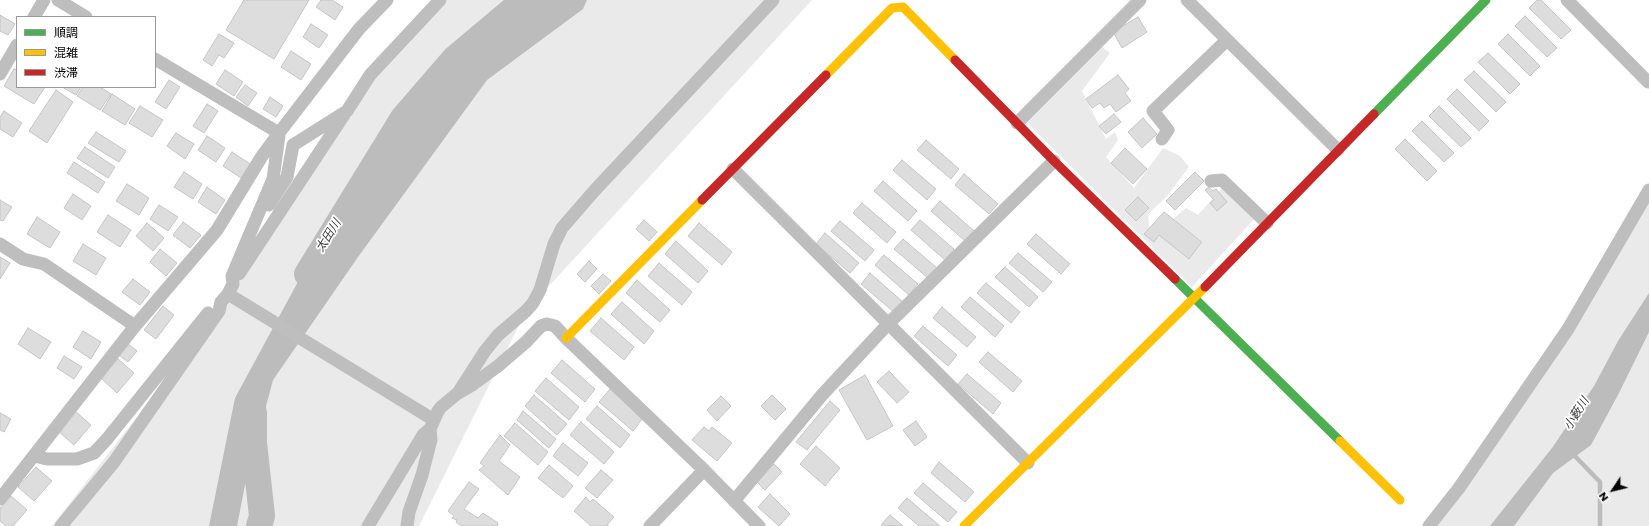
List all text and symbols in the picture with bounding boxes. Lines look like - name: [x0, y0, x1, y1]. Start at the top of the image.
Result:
- legend: [16, 16, 156, 88]
- text: 順調: [54, 24, 78, 41]
- text: 混雑: [54, 44, 78, 61]
- text: 渋滞: [54, 64, 78, 81]
- water label: 太田川: [313, 217, 345, 255]
- water label: 小薮川: [1561, 395, 1593, 433]
- north arrow: [1593, 470, 1633, 510]
- text: N: [1594, 489, 1612, 505]

